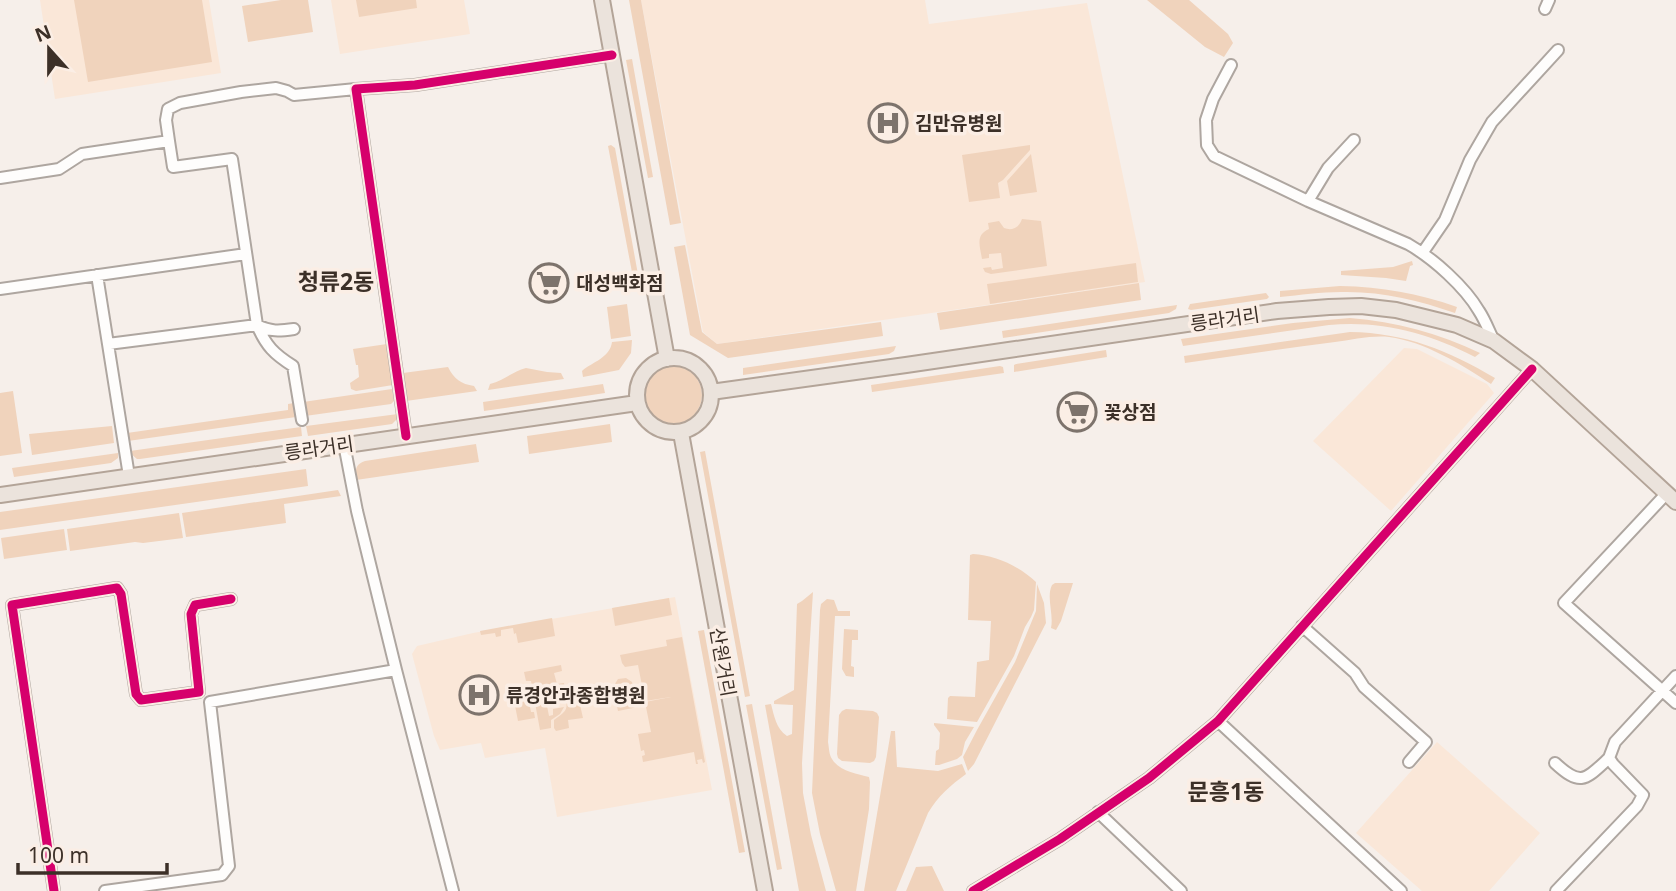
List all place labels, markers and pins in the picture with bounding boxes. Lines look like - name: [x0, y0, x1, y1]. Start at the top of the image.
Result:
- hospital icon: 김만유병원: [867, 102, 909, 144]
- place label: 김만유병원: [915, 110, 1002, 136]
- supermarket icon: 대성백화점: [528, 262, 570, 304]
- place label: 대성백화점: [576, 270, 663, 296]
- supermarket icon: 꽃상점: [1056, 391, 1098, 433]
- place label: 꽃상점: [1104, 399, 1156, 425]
- hospital icon: 류경안과종합병원: [458, 674, 500, 716]
- place label: 류경안과종합병원: [506, 682, 646, 708]

